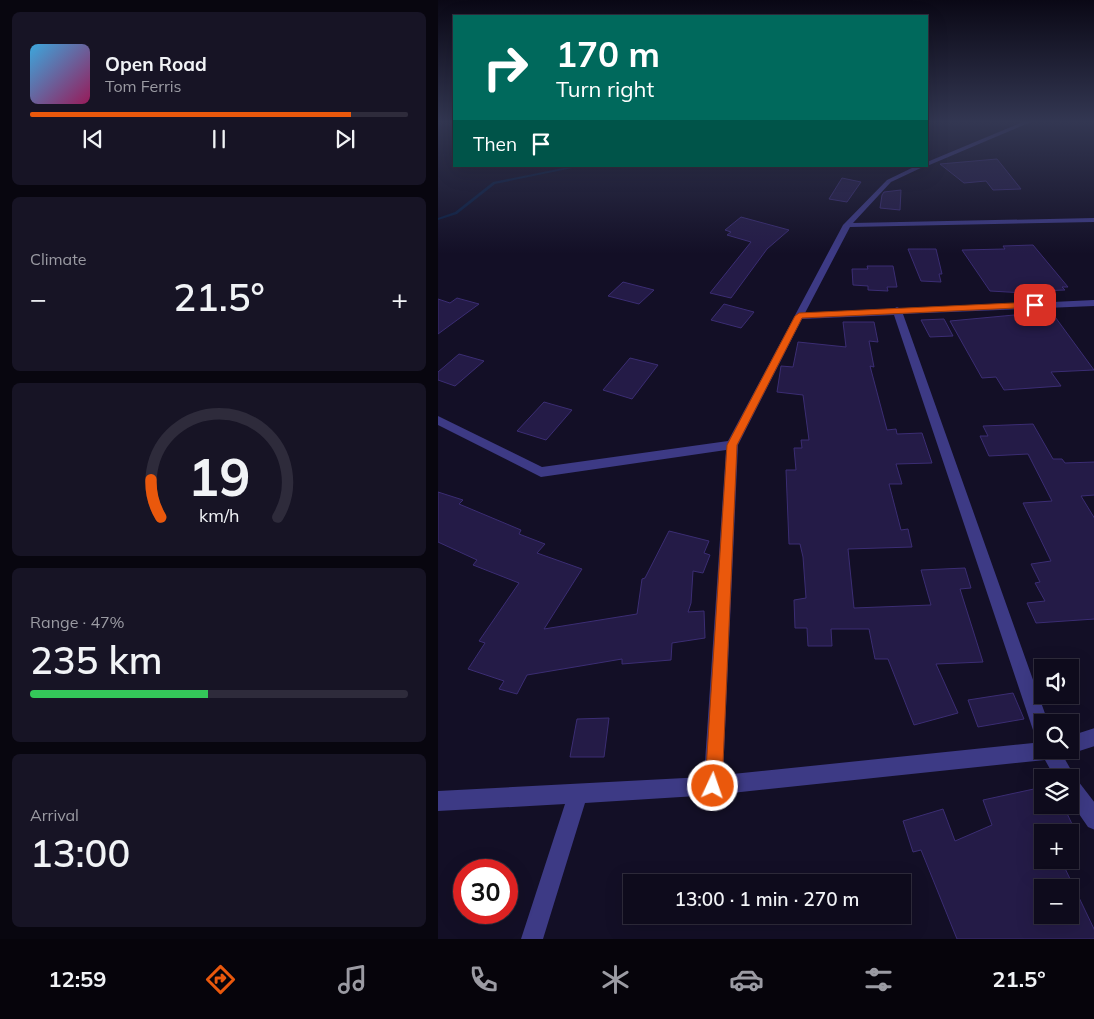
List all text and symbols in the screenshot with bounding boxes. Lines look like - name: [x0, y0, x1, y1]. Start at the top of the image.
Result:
- text: 170 m: [556, 32, 660, 76]
- icon: right: [473, 35, 538, 100]
- text: Open Road: [105, 52, 207, 76]
- text: Turn right: [556, 75, 654, 103]
- text: Tom Ferris: [105, 76, 182, 96]
- icon: previous: [79, 125, 107, 153]
- icon: pause: [205, 125, 233, 153]
- icon: next: [331, 125, 359, 153]
- icon: arrive: [527, 130, 555, 158]
- text: Then: [473, 132, 517, 156]
- text: Climate: [30, 249, 86, 269]
- text: 21.5°: [173, 273, 265, 321]
- text: −: [30, 281, 47, 316]
- text: +: [391, 281, 408, 316]
- pin: [1014, 284, 1056, 326]
- icon: arrive: [1021, 291, 1049, 319]
- text: 19: [188, 444, 250, 509]
- text: km/h: [199, 504, 239, 526]
- text: Range · 47%: [30, 612, 125, 632]
- text: 235 km: [30, 636, 163, 684]
- map controls: [1034, 659, 1079, 924]
- button: sound: [1034, 659, 1079, 704]
- button: search: [1034, 714, 1079, 759]
- position arrow: [686, 759, 738, 811]
- button: layers: [1034, 769, 1079, 814]
- text: Arrival: [30, 805, 79, 825]
- button: +: [1034, 824, 1079, 869]
- text: 13:00: [30, 829, 130, 877]
- speed limit sign: 30: [453, 859, 518, 924]
- button: −: [1034, 879, 1079, 924]
- text: 13:00 · 1 min · 270 m: [674, 887, 860, 911]
- icon: directions: [203, 962, 238, 997]
- icon: music: [335, 962, 370, 997]
- icon: phone: [466, 962, 501, 997]
- icon: climate: [598, 962, 633, 997]
- icon: car: [729, 962, 764, 997]
- icon: filters: [861, 962, 896, 997]
- text: 12:59: [48, 965, 107, 993]
- text: 21.5°: [992, 965, 1046, 993]

